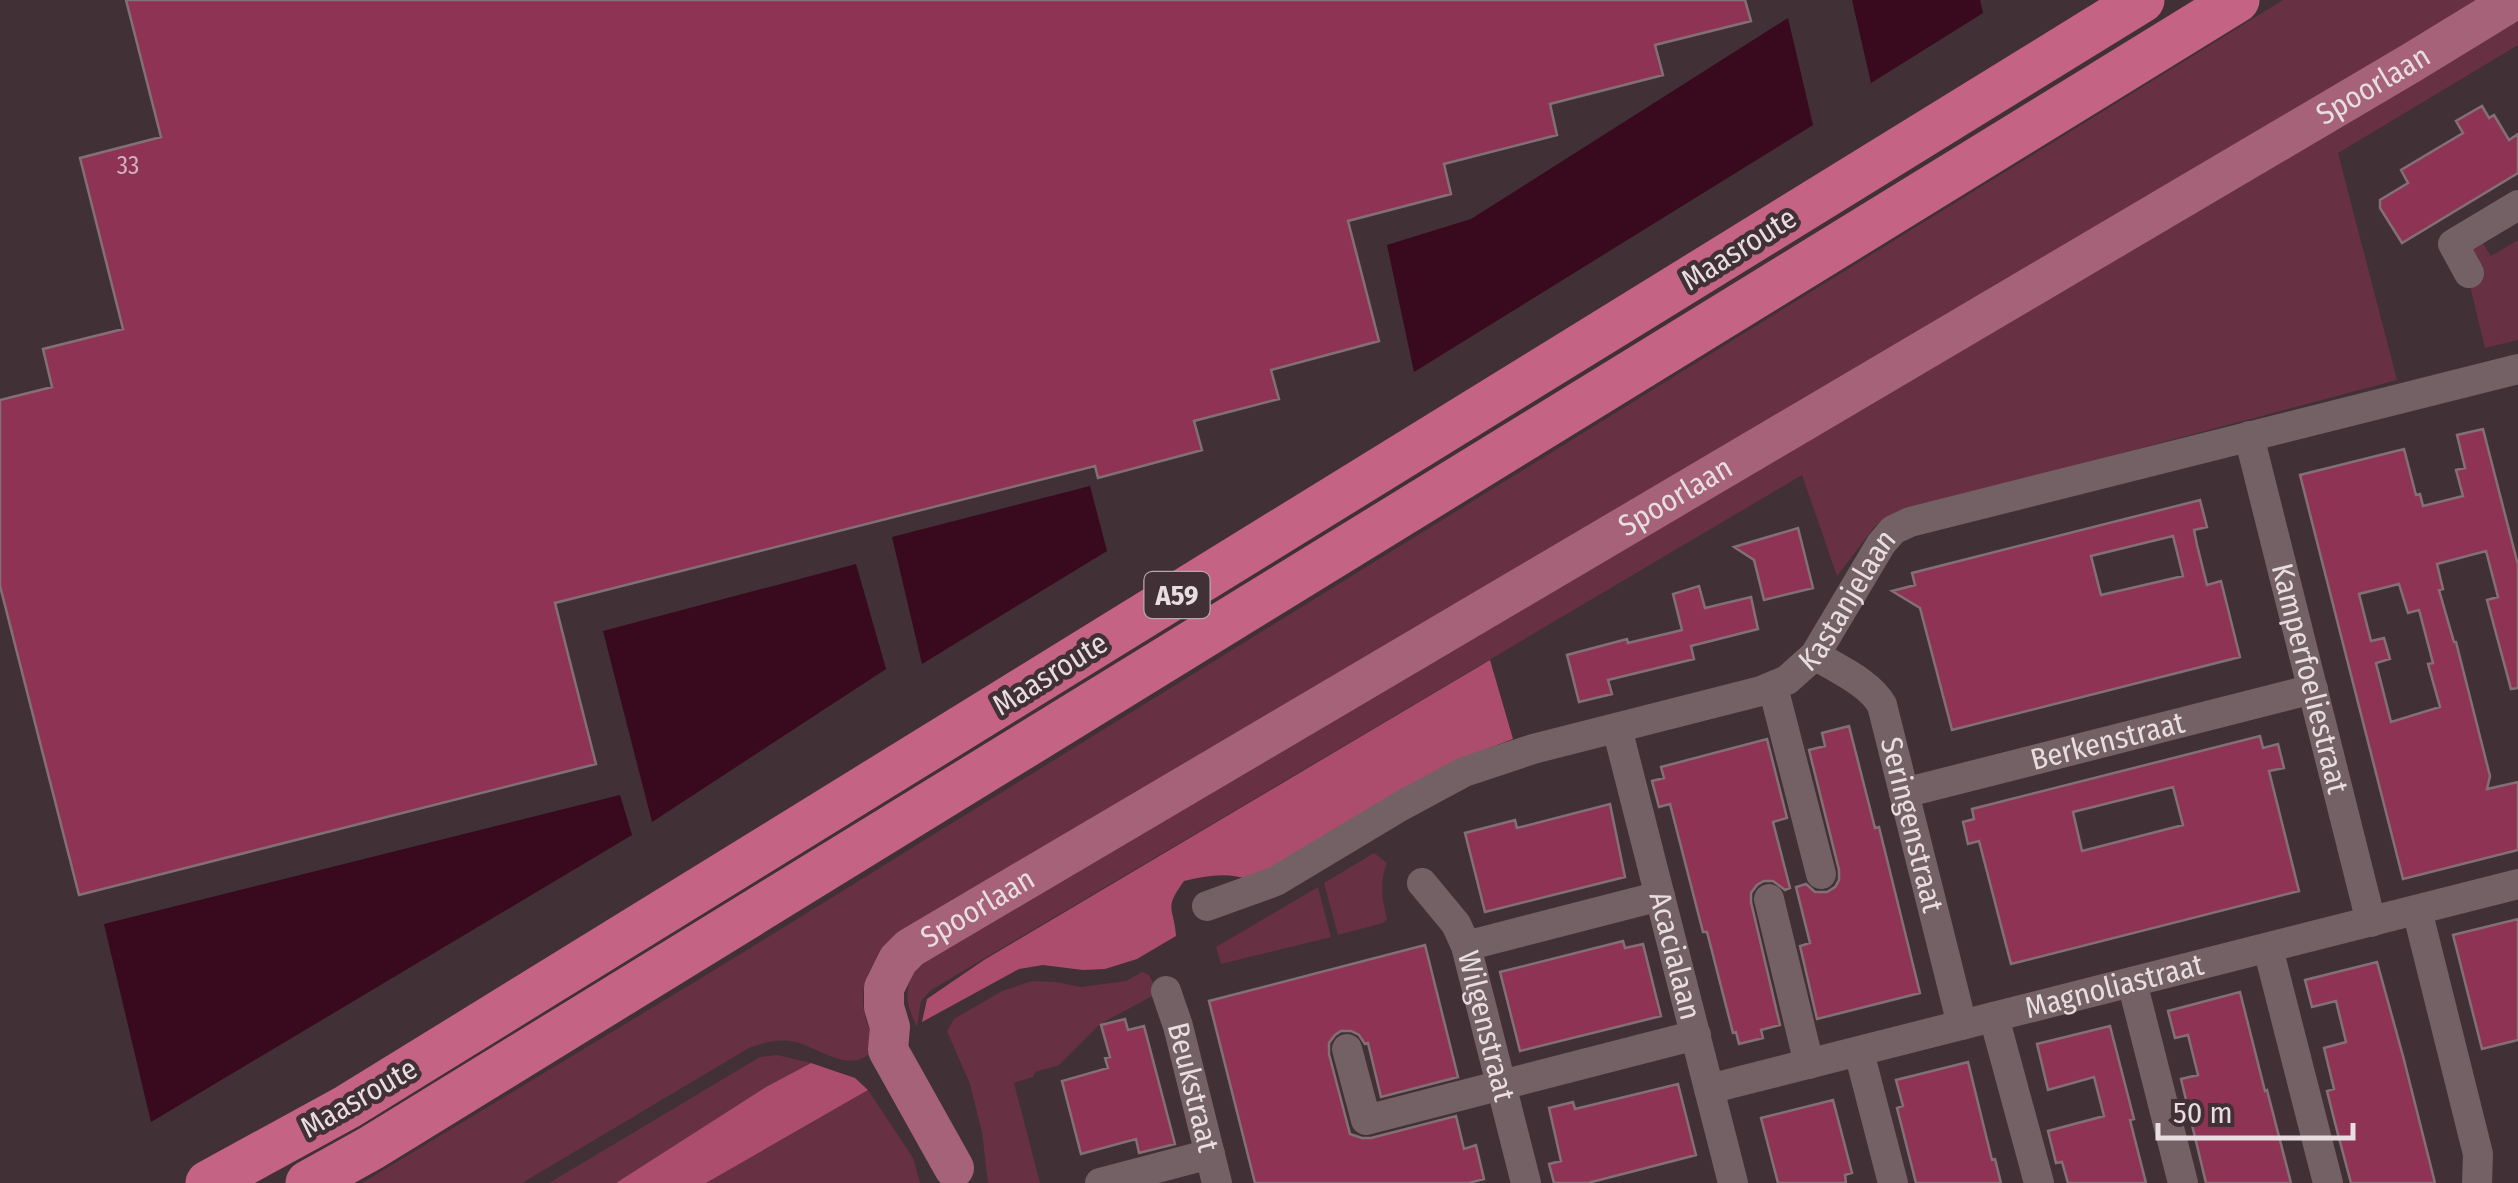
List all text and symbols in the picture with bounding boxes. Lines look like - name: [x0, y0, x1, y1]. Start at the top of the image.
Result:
- street label: Spoorlaan: [2310, 38, 2437, 133]
- house number: 33: [117, 151, 139, 181]
- street label: Maasroute: [1675, 200, 1803, 298]
- street label: Spoorlaan: [1612, 449, 1739, 544]
- street label: Kastanjelaan: [1791, 522, 1903, 679]
- street label: Kamperfoeliestraat: [2264, 560, 2356, 797]
- road number: A59: [1144, 572, 1210, 618]
- street label: Maasroute: [986, 625, 1114, 723]
- street label: Berkenstraat: [2027, 704, 2188, 778]
- street label: Seringenstraat: [1873, 734, 1951, 916]
- street label: Spoorlaan: [914, 861, 1041, 956]
- street label: Acacialaan: [1641, 888, 1709, 1023]
- street label: Magnoliastraat: [2021, 946, 2207, 1026]
- street label: Wilgenstraat: [1450, 947, 1523, 1105]
- street label: Beukstraat: [1160, 1019, 1227, 1156]
- street label: Maasroute: [294, 1050, 424, 1146]
- scale bar: [2158, 1078, 2353, 1140]
- text: 50 m: [2173, 1095, 2233, 1131]

